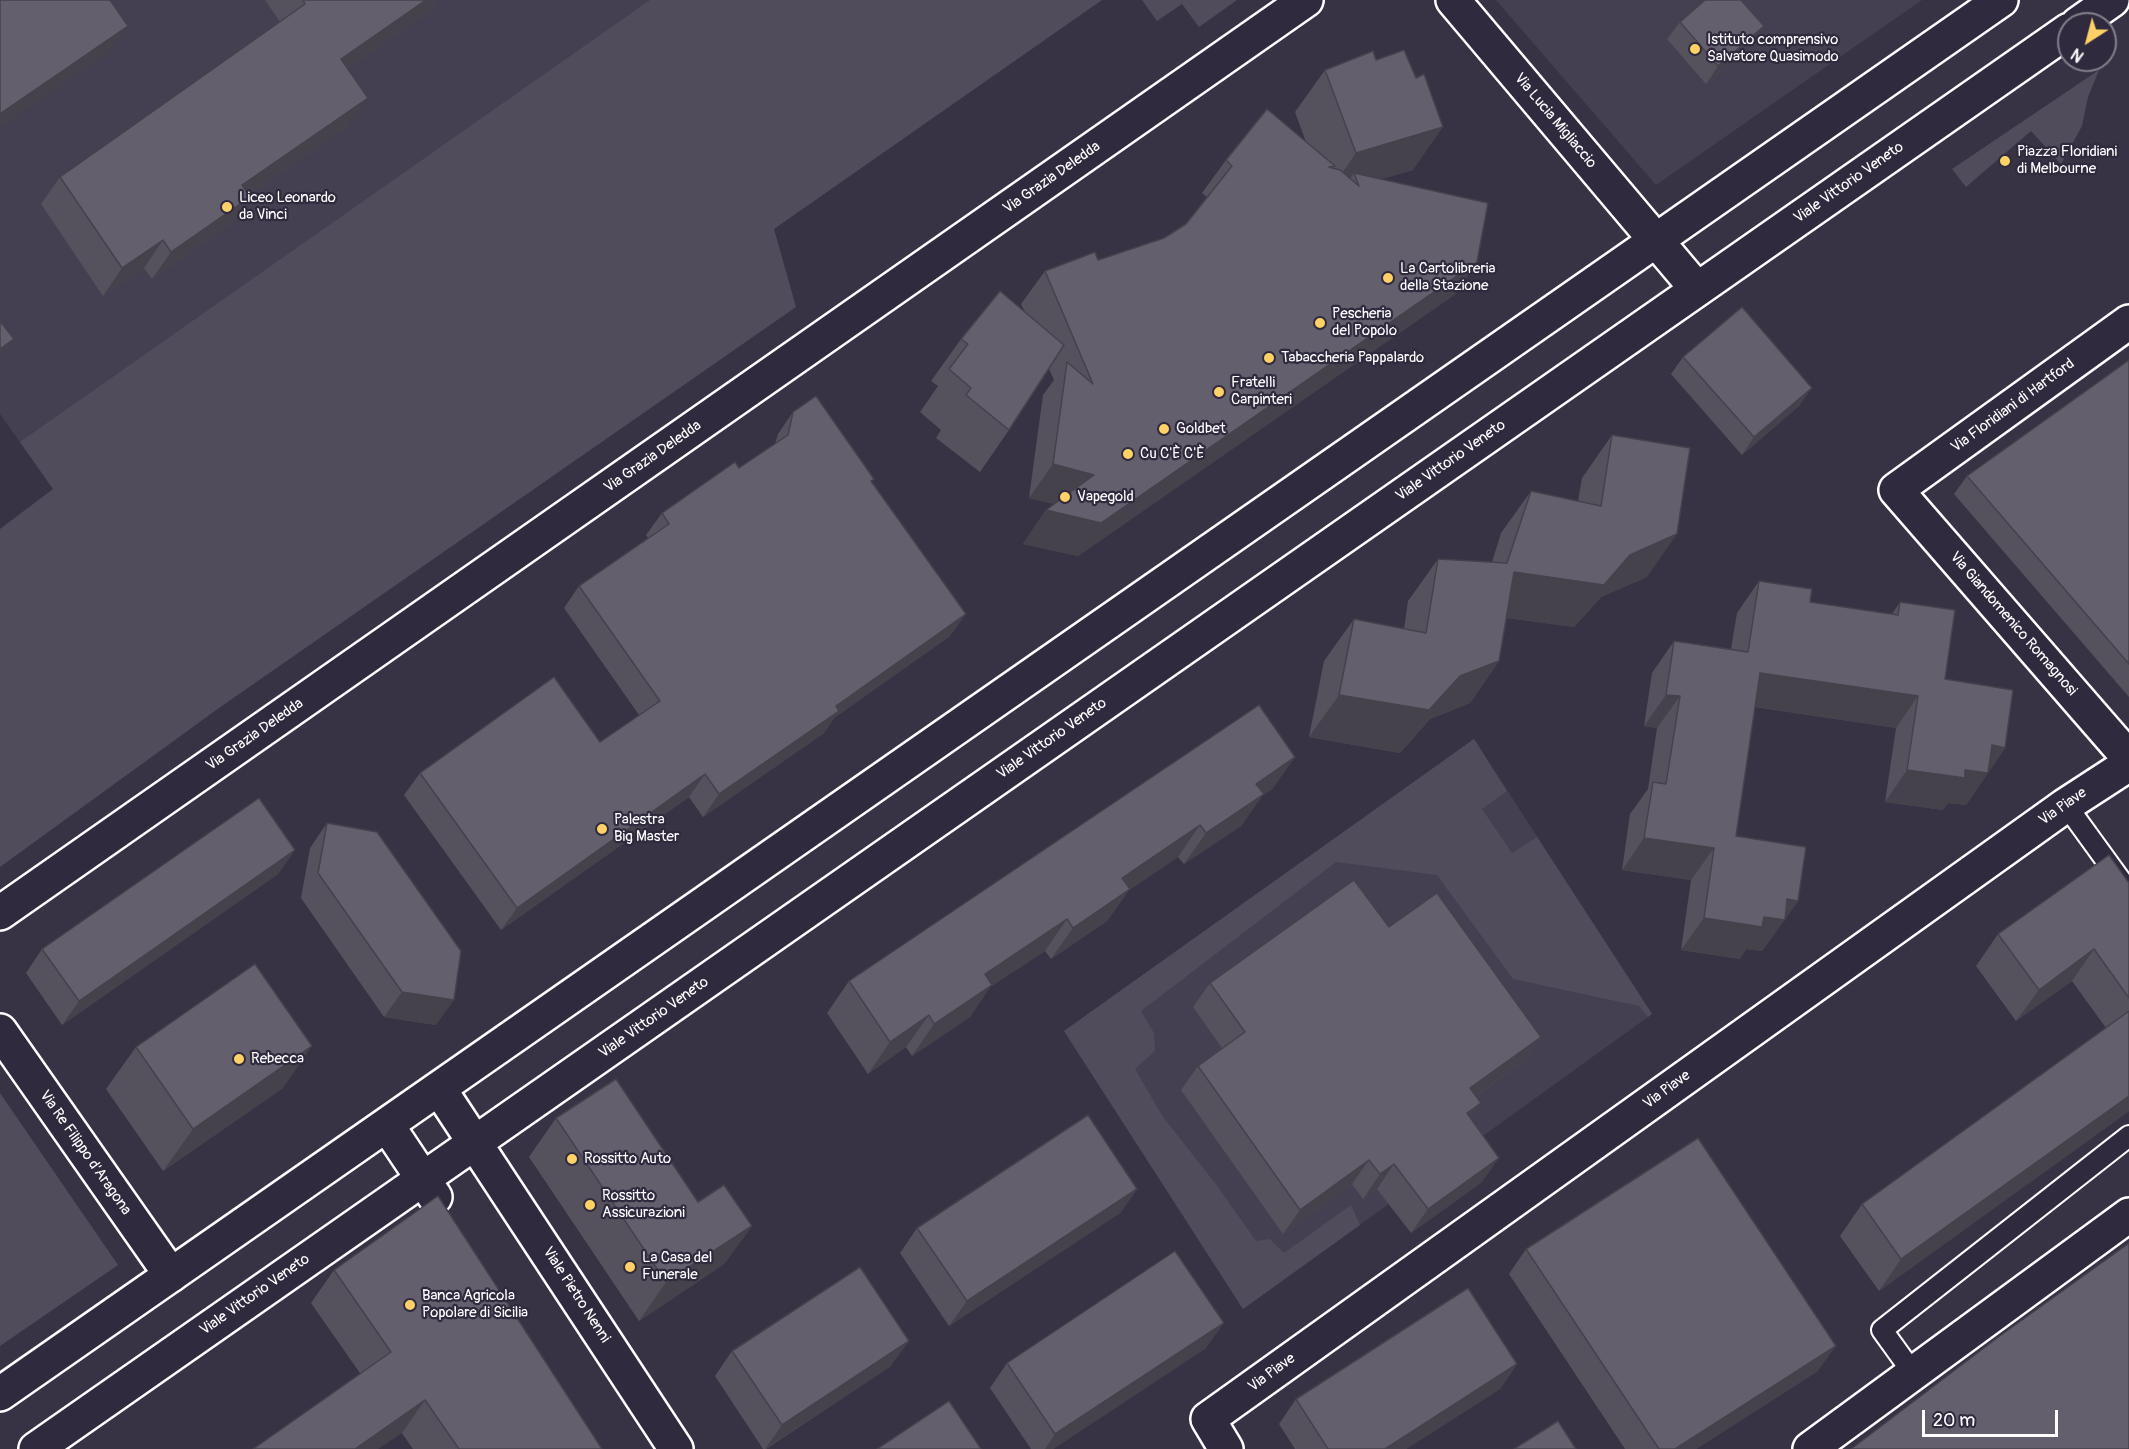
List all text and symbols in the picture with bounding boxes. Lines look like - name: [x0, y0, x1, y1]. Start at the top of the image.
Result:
- north arrow: [2057, 12, 2117, 72]
- place label: Istituto comprensivo Salvatore Quasimodo: [1707, 31, 1839, 66]
- marker: Istituto comprensivo Salvatore Quasimodo: [1688, 42, 1702, 56]
- text: N: [2067, 44, 2088, 66]
- street label: Via Lucia Migliaccio: [1510, 70, 1600, 172]
- street label: Via Grazia Deledda: [1000, 138, 1104, 218]
- street label: Viale Vittorio Veneto: [1791, 138, 1907, 228]
- place label: Piazza Floridiani di Melbourne: [2017, 143, 2117, 178]
- marker: Piazza Floridiani di Melbourne: [1998, 154, 2012, 168]
- place label: Liceo Leonardo da Vinci: [239, 189, 336, 224]
- marker: Liceo Leonardo da Vinci: [220, 200, 234, 214]
- place label: La Cartolibreria della Stazione: [1400, 260, 1495, 295]
- marker: La Cartolibreria della Stazione: [1381, 271, 1395, 285]
- place label: Pescheria del Popolo: [1332, 305, 1397, 340]
- marker: Pescheria del Popolo: [1313, 316, 1327, 330]
- place label: Tabaccheria Pappalardo: [1281, 349, 1424, 367]
- marker: Tabaccheria Pappalardo: [1262, 351, 1276, 365]
- street label: Via Floridiani di Hartford: [1948, 355, 2078, 457]
- place label: Fratelli Carpinteri: [1231, 374, 1292, 409]
- marker: Fratelli Carpinteri: [1212, 385, 1226, 399]
- street label: Viale Vittorio Veneto: [1393, 416, 1509, 506]
- street label: Via Grazia Deledda: [601, 417, 705, 497]
- place label: Goldbet: [1176, 420, 1226, 438]
- marker: Goldbet: [1157, 422, 1171, 436]
- place label: Cu C'È C'È: [1140, 445, 1205, 463]
- marker: Cu C'È C'È: [1121, 447, 1135, 461]
- place label: Vapegold: [1077, 488, 1134, 506]
- marker: Vapegold: [1058, 490, 1072, 504]
- street label: Via Giandomenico Romagnosi: [1946, 548, 2080, 700]
- street label: Viale Vittorio Veneto: [994, 694, 1110, 784]
- street label: Via Grazia Deledda: [203, 695, 307, 775]
- street label: Via Piave: [2036, 784, 2090, 830]
- place label: Palestra Big Master: [614, 811, 679, 846]
- marker: Palestra Big Master: [595, 822, 609, 836]
- street label: Viale Vittorio Veneto: [596, 973, 712, 1063]
- place label: Rebecca: [251, 1050, 304, 1068]
- marker: Rebecca: [232, 1052, 246, 1066]
- street label: Via Piave: [1640, 1067, 1694, 1113]
- street label: Via Re Filippo d'Aragona: [35, 1087, 135, 1219]
- place label: Rossitto Auto: [584, 1150, 671, 1168]
- marker: Rossitto Auto: [565, 1152, 579, 1166]
- place label: Rossitto Assicurazioni: [602, 1187, 685, 1222]
- marker: Rossitto Assicurazioni: [583, 1198, 597, 1212]
- street label: Viale Pietro Nenni: [538, 1244, 614, 1346]
- place label: La Casa del Funerale: [642, 1249, 712, 1284]
- street label: Viale Vittorio Veneto: [197, 1250, 313, 1340]
- marker: La Casa del Funerale: [623, 1260, 637, 1274]
- place label: Banca Agricola Popolare di Sicilia: [422, 1287, 528, 1322]
- marker: Banca Agricola Popolare di Sicilia: [403, 1298, 417, 1312]
- street label: Via Piave: [1245, 1350, 1299, 1396]
- scale bar: [1925, 1398, 2062, 1436]
- text: 20 m: [1933, 1409, 1975, 1432]

